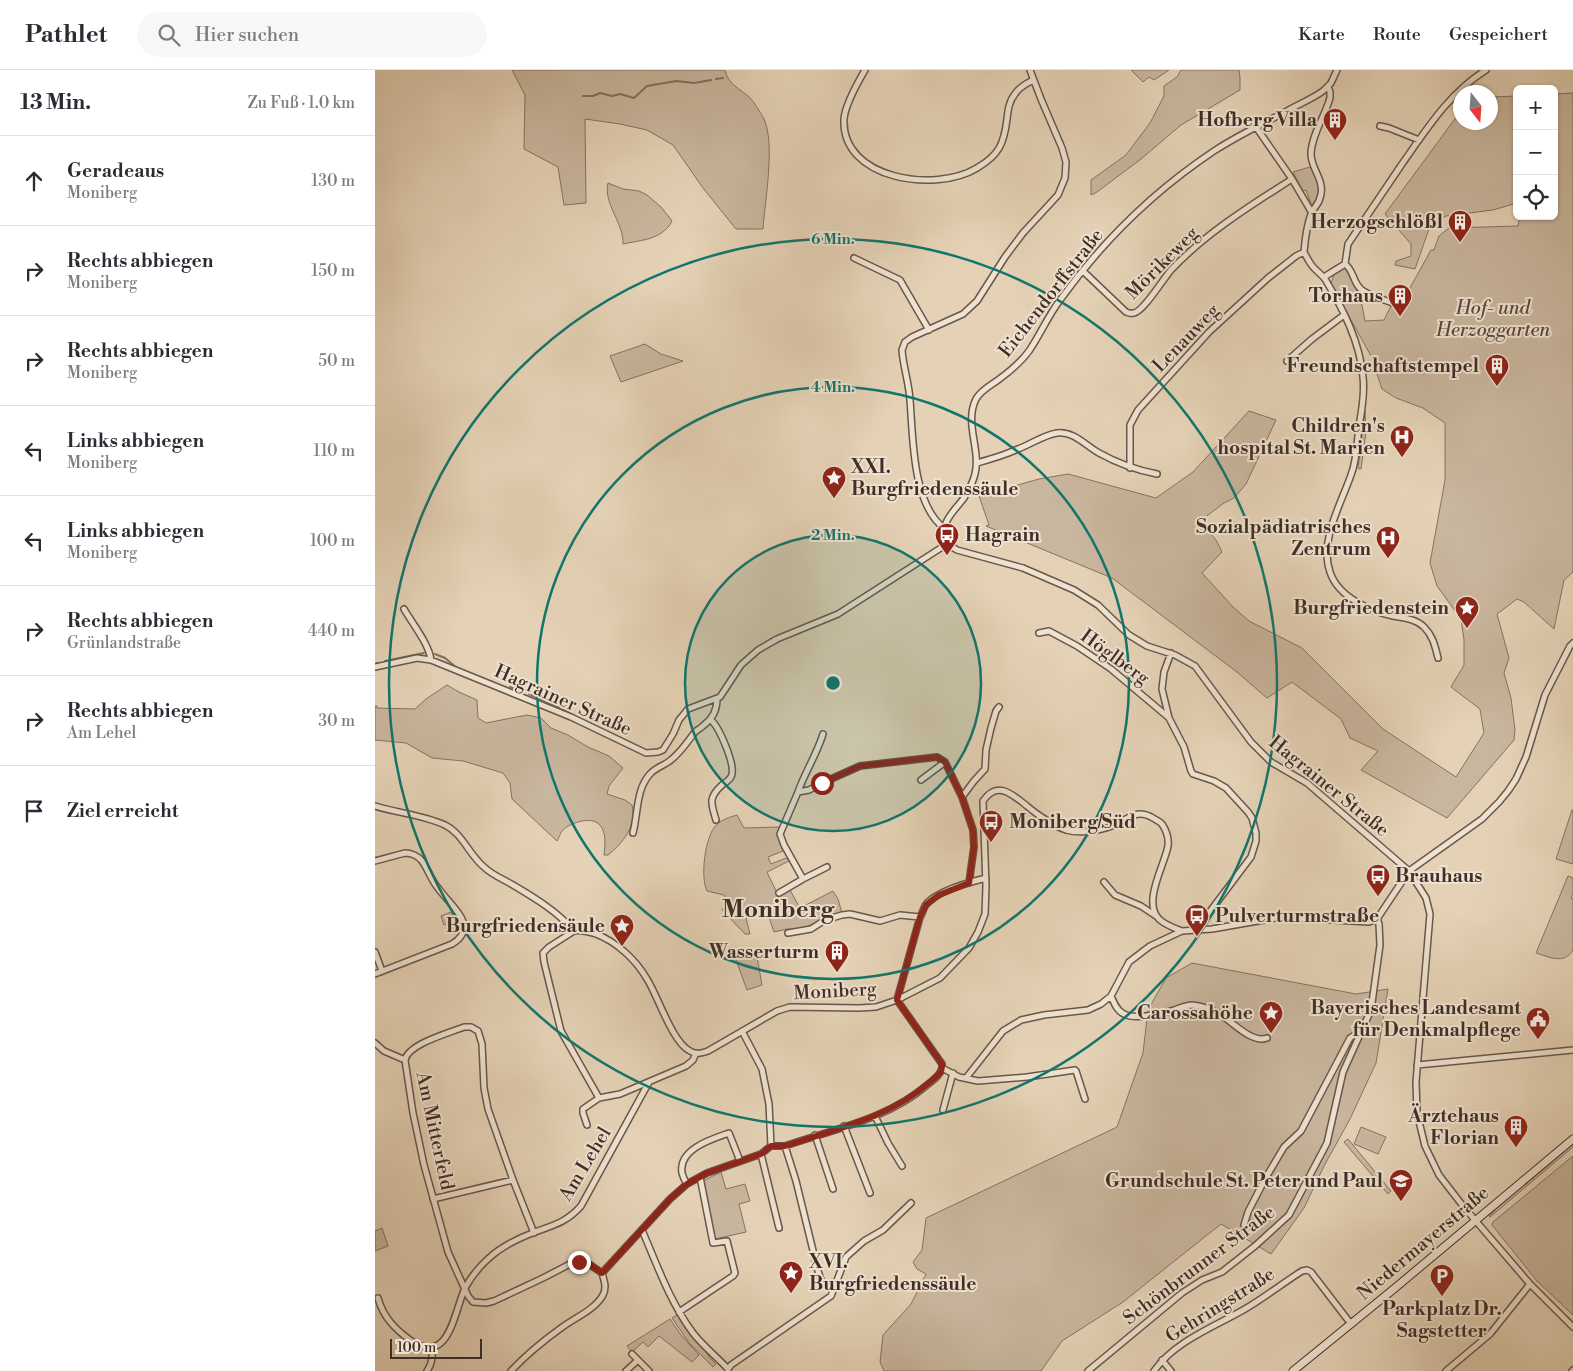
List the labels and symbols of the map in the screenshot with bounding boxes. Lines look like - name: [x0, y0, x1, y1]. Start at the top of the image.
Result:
- north arrow: [1453, 85, 1498, 130]
- building icon: Hofberg Villa: [1322, 107, 1348, 141]
- place label: Hofberg Villa: [1198, 108, 1318, 132]
- building icon: Herzogschlößl: [1447, 209, 1473, 243]
- place label: Herzogschlößl: [1310, 210, 1443, 234]
- street label: Mörikeweg: [1120, 221, 1204, 305]
- street label: Eichendorffstraße: [993, 224, 1109, 362]
- text: 6 Min.: [811, 230, 855, 249]
- building icon: Torhaus: [1387, 283, 1413, 317]
- place label: Torhaus: [1309, 284, 1383, 308]
- park label: Hof- und Herzoggarten: [1435, 296, 1550, 342]
- street label: Lenauweg: [1147, 299, 1225, 377]
- building icon: Freundschaftstempel: [1484, 353, 1510, 387]
- place label: Freundschaftstempel: [1286, 354, 1479, 378]
- text: 4 Min.: [811, 378, 855, 397]
- place label: Children's hospital St. Marien: [1217, 414, 1385, 460]
- hospital icon: Children's hospital St. Marien: [1389, 424, 1415, 458]
- place label: XXI. Burgfriedenssäule: [850, 455, 1018, 501]
- place icon: XXI. Burgfriedenssäule: [821, 465, 847, 499]
- place label: Sozialpädiatrisches Zentrum: [1196, 515, 1371, 561]
- bus stop icon: Hagrain: [934, 522, 960, 556]
- place label: Hagrain: [965, 523, 1040, 547]
- hospital icon: Sozialpädiatrisches Zentrum: [1375, 525, 1401, 559]
- text: 2 Min.: [811, 526, 855, 545]
- place icon: Burgfriedenstein: [1454, 595, 1480, 629]
- place label: Burgfriedenstein: [1293, 596, 1449, 620]
- street label: Höglberg: [1076, 624, 1154, 690]
- street label: Hagrainer Straße: [491, 659, 635, 741]
- centre of rings: [824, 674, 842, 692]
- street label: Hagrainer Straße: [1264, 730, 1394, 842]
- route start: [811, 772, 834, 795]
- bus stop icon: Moniberg/Süd: [978, 809, 1004, 843]
- place label: Moniberg/Süd: [1009, 810, 1136, 834]
- bus stop icon: Brauhaus: [1365, 863, 1391, 897]
- place label: Brauhaus: [1395, 864, 1483, 888]
- district label: Moniberg: [722, 895, 836, 925]
- bus stop icon: Pulverturmstraße: [1184, 903, 1210, 937]
- place label: Pulverturmstraße: [1215, 904, 1379, 928]
- place icon: Burgfriedensäule: [609, 913, 635, 947]
- place label: Burgfriedensäule: [446, 914, 605, 938]
- building icon: Wasserturm: [824, 939, 850, 973]
- place label: Wasserturm: [708, 940, 819, 964]
- street label: Moniberg: [793, 977, 877, 1005]
- place label: Bayerisches Landesamt für Denkmalpflege: [1311, 996, 1521, 1042]
- place icon: Carossahöhe: [1258, 1000, 1284, 1034]
- place label: Carossahöhe: [1137, 1001, 1253, 1025]
- public building icon: Bayerisches Landesamt für Denkmalpflege: [1525, 1006, 1551, 1040]
- street label: Am Mitterfeld: [411, 1069, 459, 1193]
- place label: Ärztehaus Florian: [1407, 1103, 1499, 1150]
- building icon: Ärztehaus Florian: [1503, 1114, 1529, 1148]
- street label: Am Lehel: [553, 1122, 617, 1206]
- school or university icon: Grundschule St. Peter und Paul: [1388, 1168, 1414, 1202]
- place label: Grundschule St. Peter und Paul: [1105, 1169, 1383, 1193]
- street label: Niedermayerstraße: [1352, 1181, 1494, 1305]
- street label: Schönbrunner Straße: [1118, 1200, 1280, 1330]
- place label: XVI. Burgfriedenssäule: [808, 1250, 976, 1296]
- route end: [568, 1251, 591, 1274]
- place icon: XVI. Burgfriedenssäule: [778, 1260, 804, 1294]
- street label: Gehringstraße: [1161, 1262, 1279, 1348]
- parking icon: Parkplatz Dr. Sagstetter: [1429, 1263, 1455, 1297]
- place label: Parkplatz Dr. Sagstetter: [1382, 1297, 1502, 1343]
- scale bar: [390, 1336, 483, 1359]

